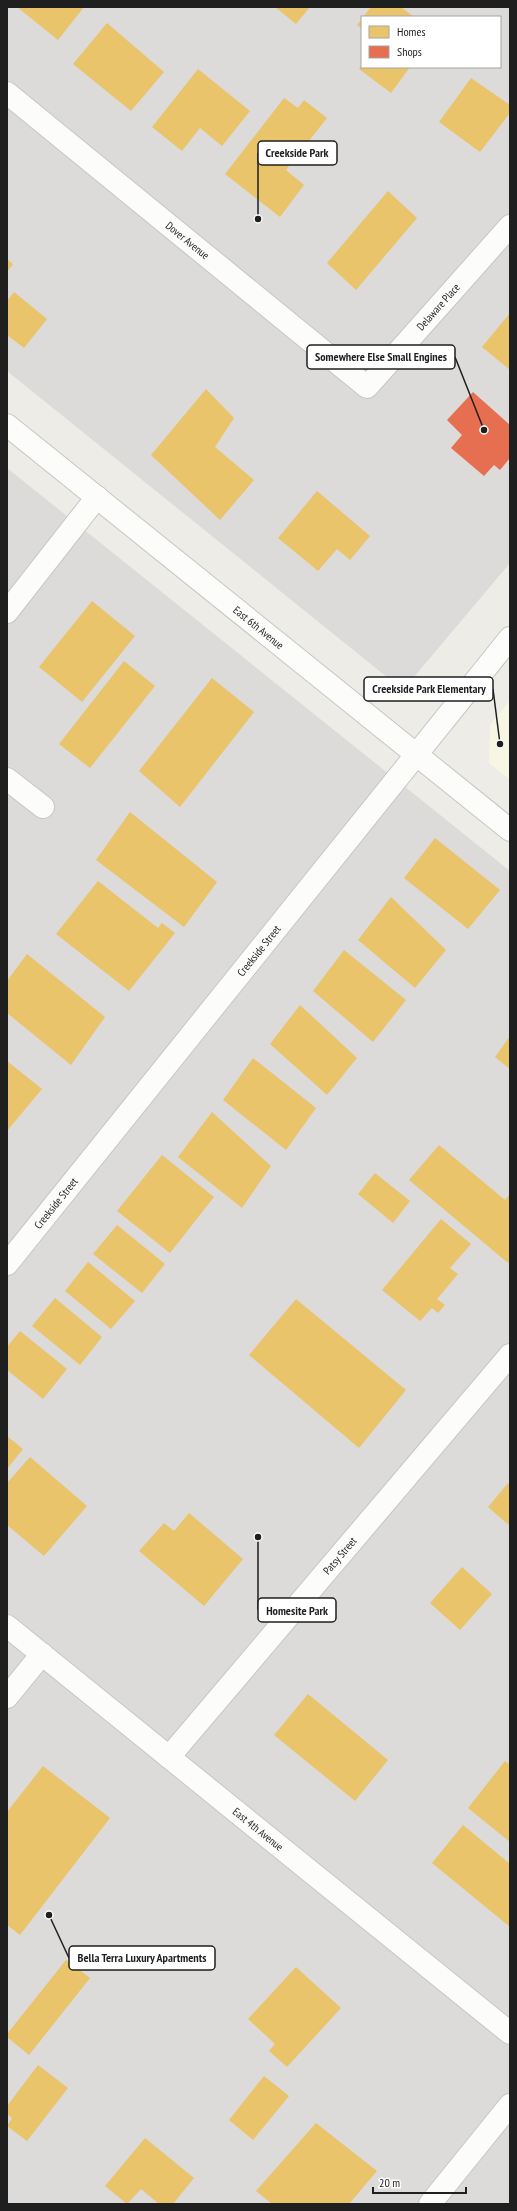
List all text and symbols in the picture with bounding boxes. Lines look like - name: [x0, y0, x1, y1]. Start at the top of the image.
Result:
- legend: [361, 16, 501, 68]
- text: Homes: [397, 24, 425, 39]
- text: Shops: [397, 44, 422, 59]
- callout: Creekside Park: [258, 141, 337, 165]
- text: Creekside Park: [266, 145, 328, 160]
- street label: Dover Avenue: [163, 218, 212, 263]
- street label: Delaware Place: [414, 280, 463, 333]
- callout: Somewhere Else Small Engines: [307, 345, 455, 369]
- text: Somewhere Else Small Engines: [315, 349, 447, 364]
- street label: East 6th Avenue: [230, 603, 287, 652]
- callout: Creekside Park Elementary: [364, 677, 493, 701]
- text: Creekside Park Elementary: [372, 681, 486, 696]
- street label: Creekside Street: [234, 922, 284, 979]
- street label: Creekside Street: [31, 1175, 81, 1232]
- street label: Patsy Street: [320, 1534, 360, 1577]
- callout: Homesite Park: [258, 1598, 336, 1622]
- text: Homesite Park: [266, 1603, 328, 1618]
- street label: East 4th Avenue: [230, 1805, 287, 1854]
- callout: Bella Terra Luxury Apartments: [69, 1946, 215, 1970]
- text: Bella Terra Luxury Apartments: [78, 1950, 206, 1965]
- scale bar: [373, 2169, 466, 2195]
- text: 20 m: [379, 2175, 400, 2190]

